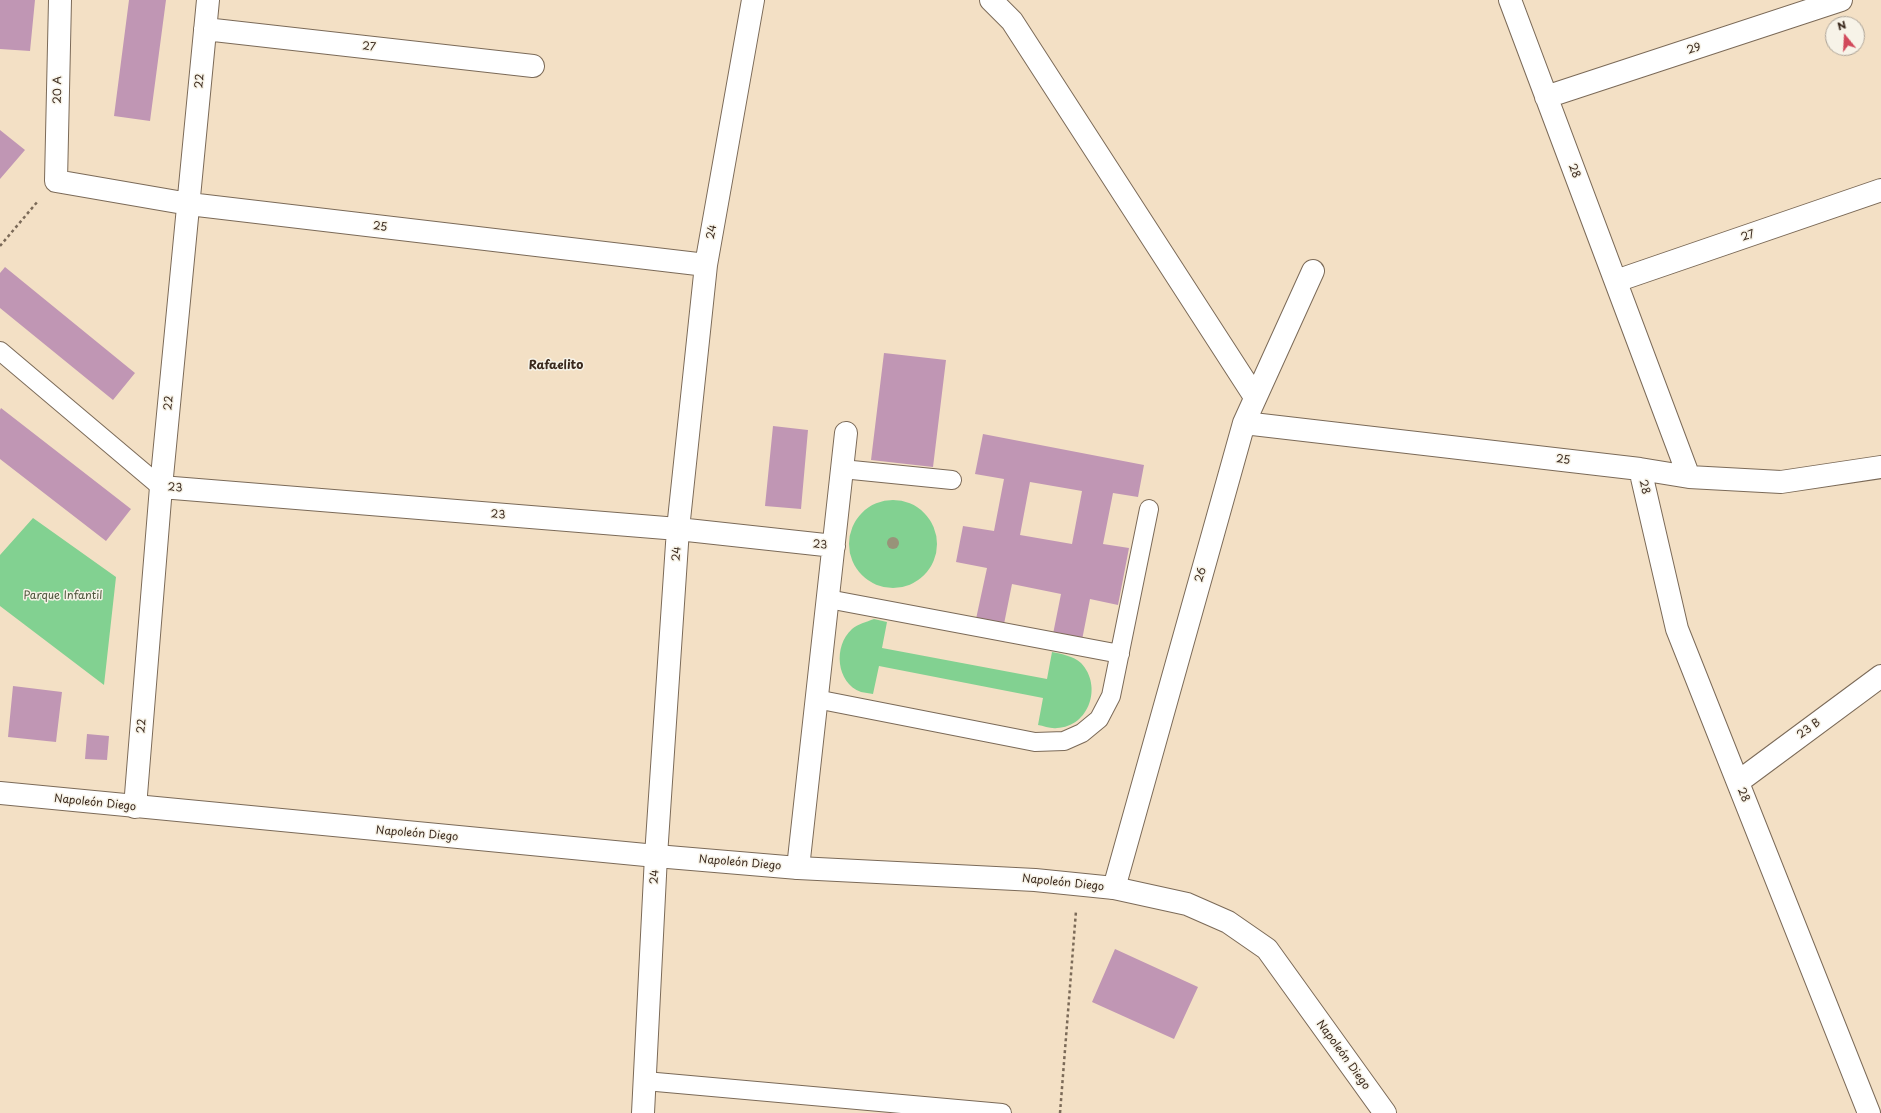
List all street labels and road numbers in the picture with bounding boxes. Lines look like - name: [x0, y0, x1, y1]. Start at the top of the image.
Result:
- street label: 27: [361, 40, 377, 54]
- street label: 29: [1685, 41, 1703, 57]
- street label: 22: [193, 73, 207, 89]
- street label: 20 A: [51, 76, 65, 104]
- street label: 28: [1565, 162, 1583, 180]
- street label: 25: [372, 220, 388, 234]
- street label: 24: [704, 224, 720, 240]
- street label: 27: [1739, 228, 1757, 244]
- street label: 22: [162, 395, 176, 411]
- street label: 25: [1555, 453, 1571, 467]
- street label: 28: [1636, 478, 1652, 496]
- street label: 23: [167, 481, 183, 495]
- street label: 23: [490, 508, 506, 522]
- street label: 23: [812, 538, 828, 552]
- street label: 24: [670, 546, 684, 562]
- street label: 26: [1193, 566, 1209, 584]
- street label: 23 B: [1795, 716, 1823, 742]
- street label: 22: [135, 718, 149, 734]
- street label: 28: [1734, 786, 1752, 804]
- street label: Napoleón Diego: [53, 792, 137, 814]
- street label: Napoleón Diego: [375, 824, 459, 844]
- street label: Napoleón Diego: [698, 853, 782, 873]
- street label: 24: [648, 869, 662, 885]
- street label: Napoleón Diego: [1021, 872, 1105, 894]
- street label: Napoleón Diego: [1313, 1018, 1373, 1092]

